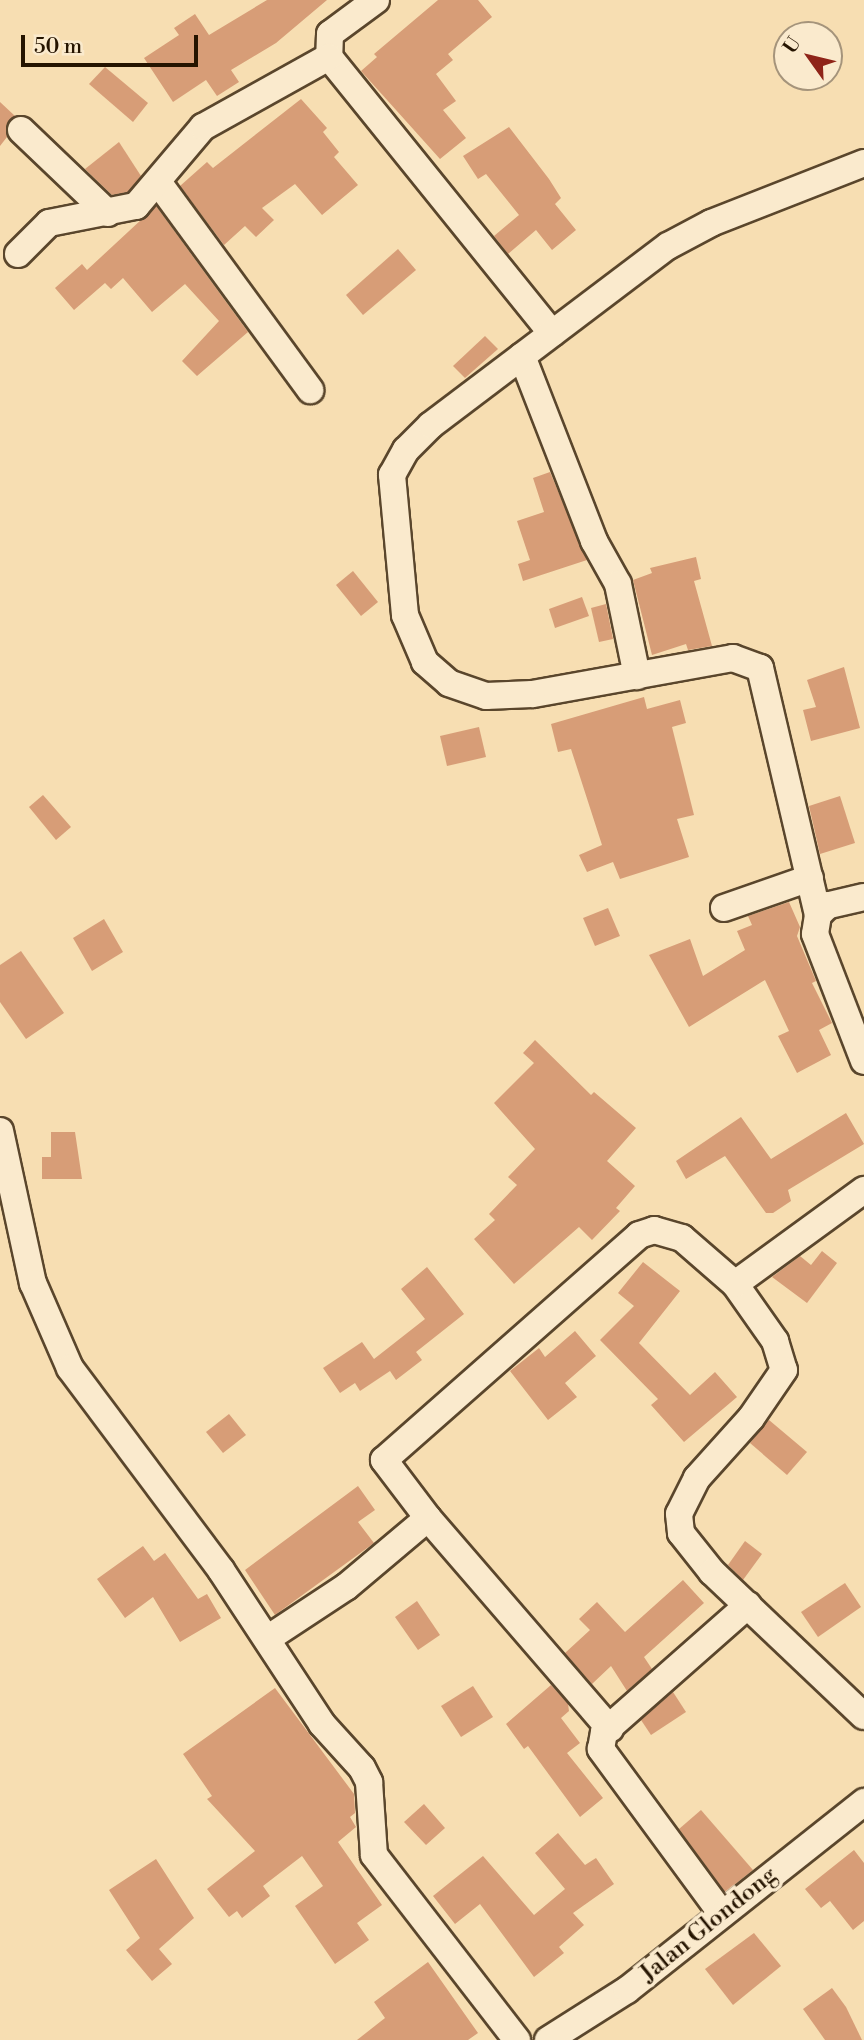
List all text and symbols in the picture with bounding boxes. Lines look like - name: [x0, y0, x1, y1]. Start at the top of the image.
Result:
- scale bar: [24, 21, 201, 65]
- north arrow: [773, 21, 843, 91]
- text: U: [778, 33, 806, 58]
- text: 50 m: [34, 34, 82, 60]
- street label: Jalan Glondong: [635, 1861, 783, 1989]

